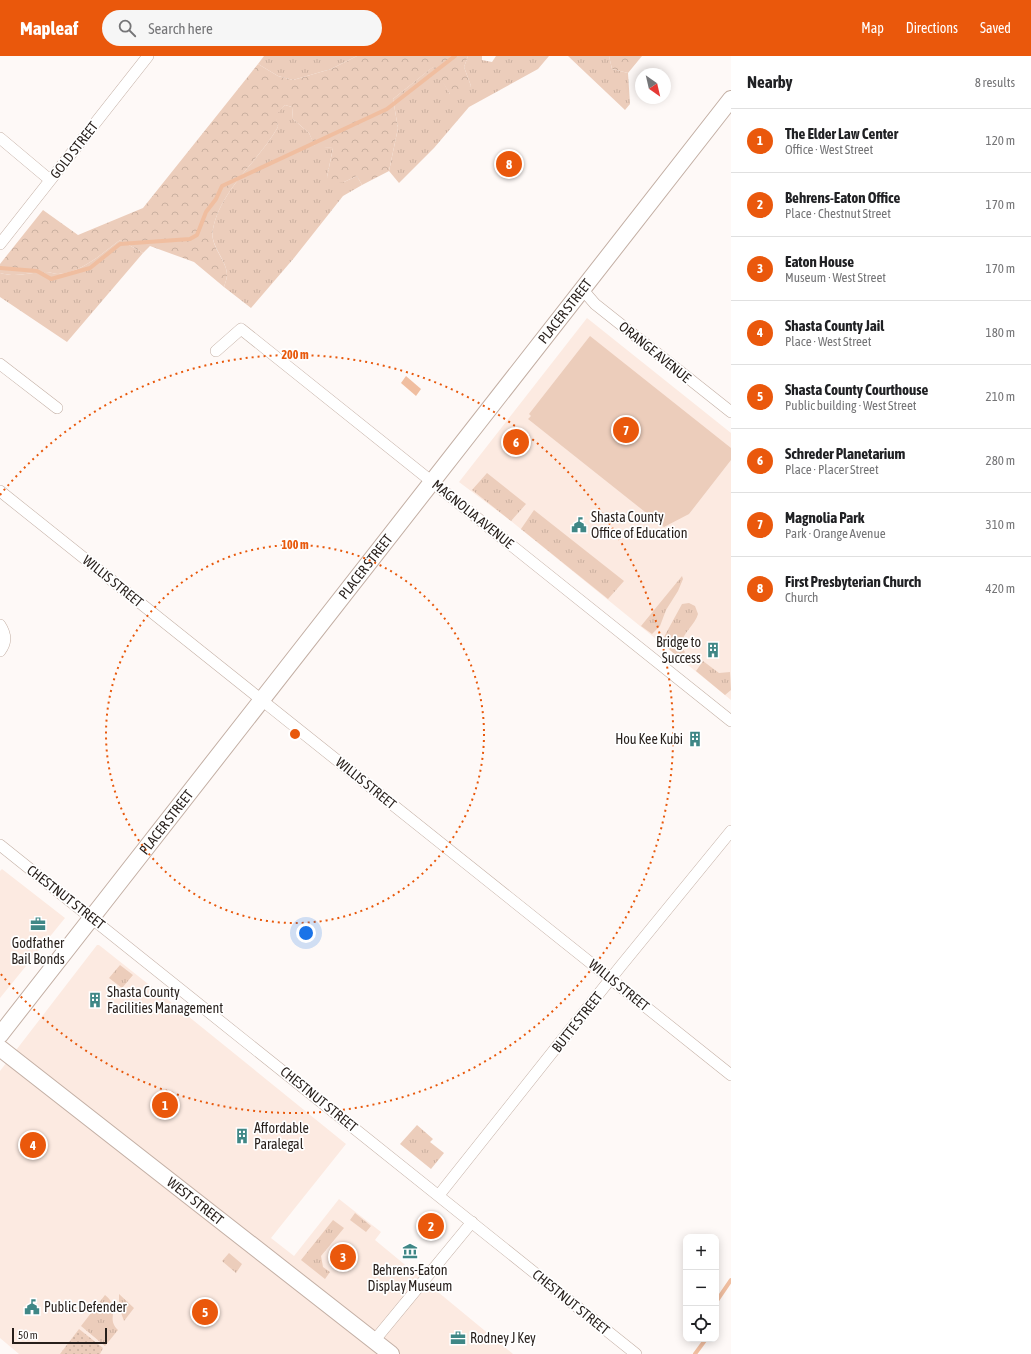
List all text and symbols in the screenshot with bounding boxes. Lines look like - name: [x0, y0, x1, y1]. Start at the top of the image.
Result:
- search box: [102, 10, 382, 46]
- text: Mapleaf: [20, 17, 78, 39]
- icon: search: [116, 17, 138, 39]
- text: Search here: [148, 20, 213, 37]
- text: Map: [861, 20, 884, 36]
- text: Directions: [906, 20, 958, 36]
- text: Saved: [980, 20, 1011, 36]
- north arrow: [635, 68, 671, 104]
- text: Nearby: [747, 72, 793, 92]
- text: 8 results: [975, 75, 1015, 90]
- street label: GOLD STREET: [47, 118, 101, 182]
- text: The Elder Law Center: [785, 125, 898, 142]
- text: 1: [757, 133, 763, 148]
- text: 120 m: [986, 133, 1015, 148]
- text: Office · West Street: [785, 142, 873, 157]
- pin: 8: [496, 149, 522, 179]
- text: Behrens-Eaton Office: [785, 189, 900, 206]
- text: 2: [757, 197, 763, 212]
- text: 170 m: [986, 197, 1015, 212]
- text: Place · Chestnut Street: [785, 206, 891, 221]
- text: Eaton House: [785, 253, 854, 270]
- text: 3: [757, 261, 763, 276]
- text: 170 m: [986, 261, 1015, 276]
- text: Museum · West Street: [785, 270, 886, 285]
- street label: PLACER STREET: [535, 276, 595, 347]
- text: Shasta County Jail: [785, 317, 884, 334]
- street label: ORANGE AVENUE: [616, 318, 694, 386]
- text: 4: [757, 325, 763, 340]
- text: 180 m: [986, 325, 1015, 340]
- text: Place · West Street: [785, 334, 872, 349]
- text: 200 m: [281, 348, 309, 362]
- text: Shasta County Courthouse: [785, 381, 928, 398]
- text: 5: [757, 389, 763, 404]
- text: 210 m: [986, 389, 1015, 404]
- text: Public building · West Street: [785, 398, 917, 413]
- pin: 7: [613, 415, 639, 445]
- pin: 6: [503, 427, 529, 457]
- text: Schreder Planetarium: [785, 445, 905, 462]
- text: 6: [757, 453, 763, 468]
- text: 280 m: [986, 453, 1015, 468]
- text: Place · Placer Street: [785, 462, 879, 477]
- street label: MAGNOLIA AVENUE: [429, 476, 517, 552]
- place label: Shasta County Office of Education: [591, 509, 687, 541]
- text: Magnolia Park: [785, 509, 864, 526]
- public building icon: Shasta County Office of Education: [570, 516, 588, 534]
- text: 7: [757, 517, 763, 532]
- text: 310 m: [986, 517, 1015, 532]
- text: Park · Orange Avenue: [785, 526, 886, 541]
- street label: PLACER STREET: [335, 531, 396, 602]
- text: 100 m: [281, 538, 309, 552]
- street label: WILLIS STREET: [80, 552, 146, 610]
- text: First Presbyterian Church: [785, 573, 921, 590]
- text: 8: [757, 581, 763, 596]
- text: 420 m: [986, 581, 1015, 596]
- text: Church: [785, 590, 818, 605]
- place label: Bridge to Success: [656, 634, 701, 666]
- building icon: Bridge to Success: [704, 641, 722, 659]
- centre of rings: [288, 727, 302, 741]
- building icon: Hou Kee Kubi: [686, 730, 704, 748]
- place label: Hou Kee Kubi: [615, 731, 683, 747]
- street label: WILLIS STREET: [333, 754, 399, 812]
- street label: PLACER STREET: [136, 787, 196, 858]
- street label: CHESTNUT STREET: [24, 862, 108, 932]
- office icon: Godfather Bail Bonds: [29, 915, 47, 933]
- your location: [296, 923, 316, 943]
- place label: Godfather Bail Bonds: [11, 935, 65, 967]
- street label: WILLIS STREET: [586, 956, 652, 1014]
- place label: Shasta County Facilities Management: [107, 984, 223, 1016]
- street label: BUTTE STREET: [548, 989, 606, 1055]
- building icon: Shasta County Facilities Management: [86, 991, 104, 1009]
- street label: CHESTNUT STREET: [277, 1063, 361, 1135]
- pin: 1: [152, 1090, 178, 1120]
- place label: Affordable Paralegal: [254, 1120, 309, 1152]
- building icon: Affordable Paralegal: [233, 1127, 251, 1145]
- pin: 4: [20, 1130, 46, 1160]
- street label: WEST STREET: [164, 1174, 227, 1228]
- pin: 2: [418, 1211, 444, 1241]
- map controls: [683, 1234, 719, 1342]
- button: +: [683, 1234, 719, 1270]
- pin: 3: [330, 1242, 356, 1272]
- museum icon: Behrens-Eaton Display Museum: [401, 1242, 419, 1260]
- place label: Behrens-Eaton Display Museum: [368, 1262, 452, 1294]
- street label: CHESTNUT STREET: [529, 1266, 613, 1338]
- button: −: [683, 1270, 719, 1306]
- pin: 5: [192, 1297, 218, 1327]
- public building icon: Public Defender: [23, 1298, 41, 1316]
- place label: Public Defender: [44, 1299, 127, 1315]
- button: locate: [683, 1306, 719, 1342]
- scale bar: [12, 1326, 107, 1345]
- text: 50 m: [18, 1329, 38, 1341]
- office icon: Rodney J Key: [449, 1329, 467, 1347]
- place label: Rodney J Key: [470, 1330, 536, 1346]

